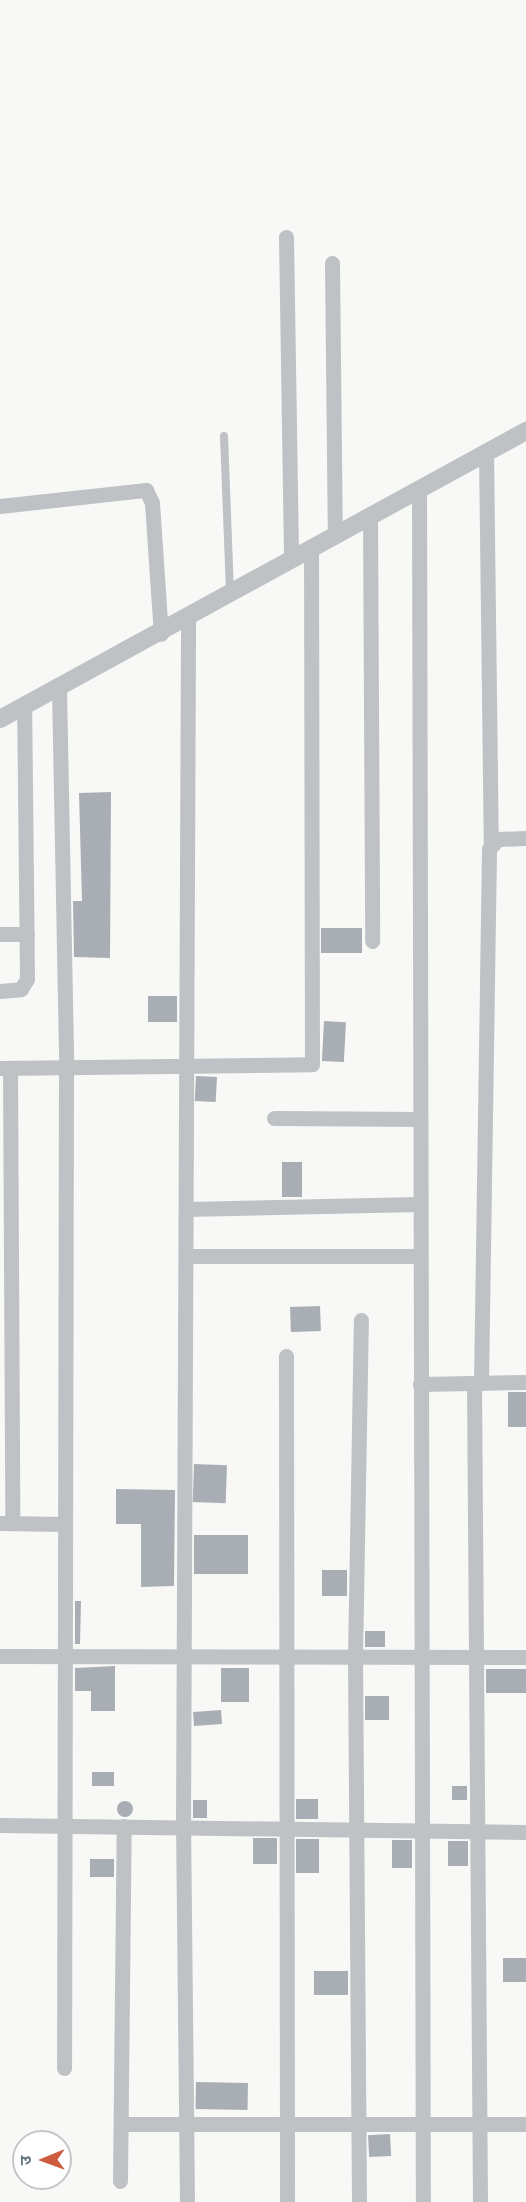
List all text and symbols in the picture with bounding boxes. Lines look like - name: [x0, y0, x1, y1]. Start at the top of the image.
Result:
- north arrow: [12, 2130, 72, 2190]
- text: उ: [16, 2155, 35, 2165]

